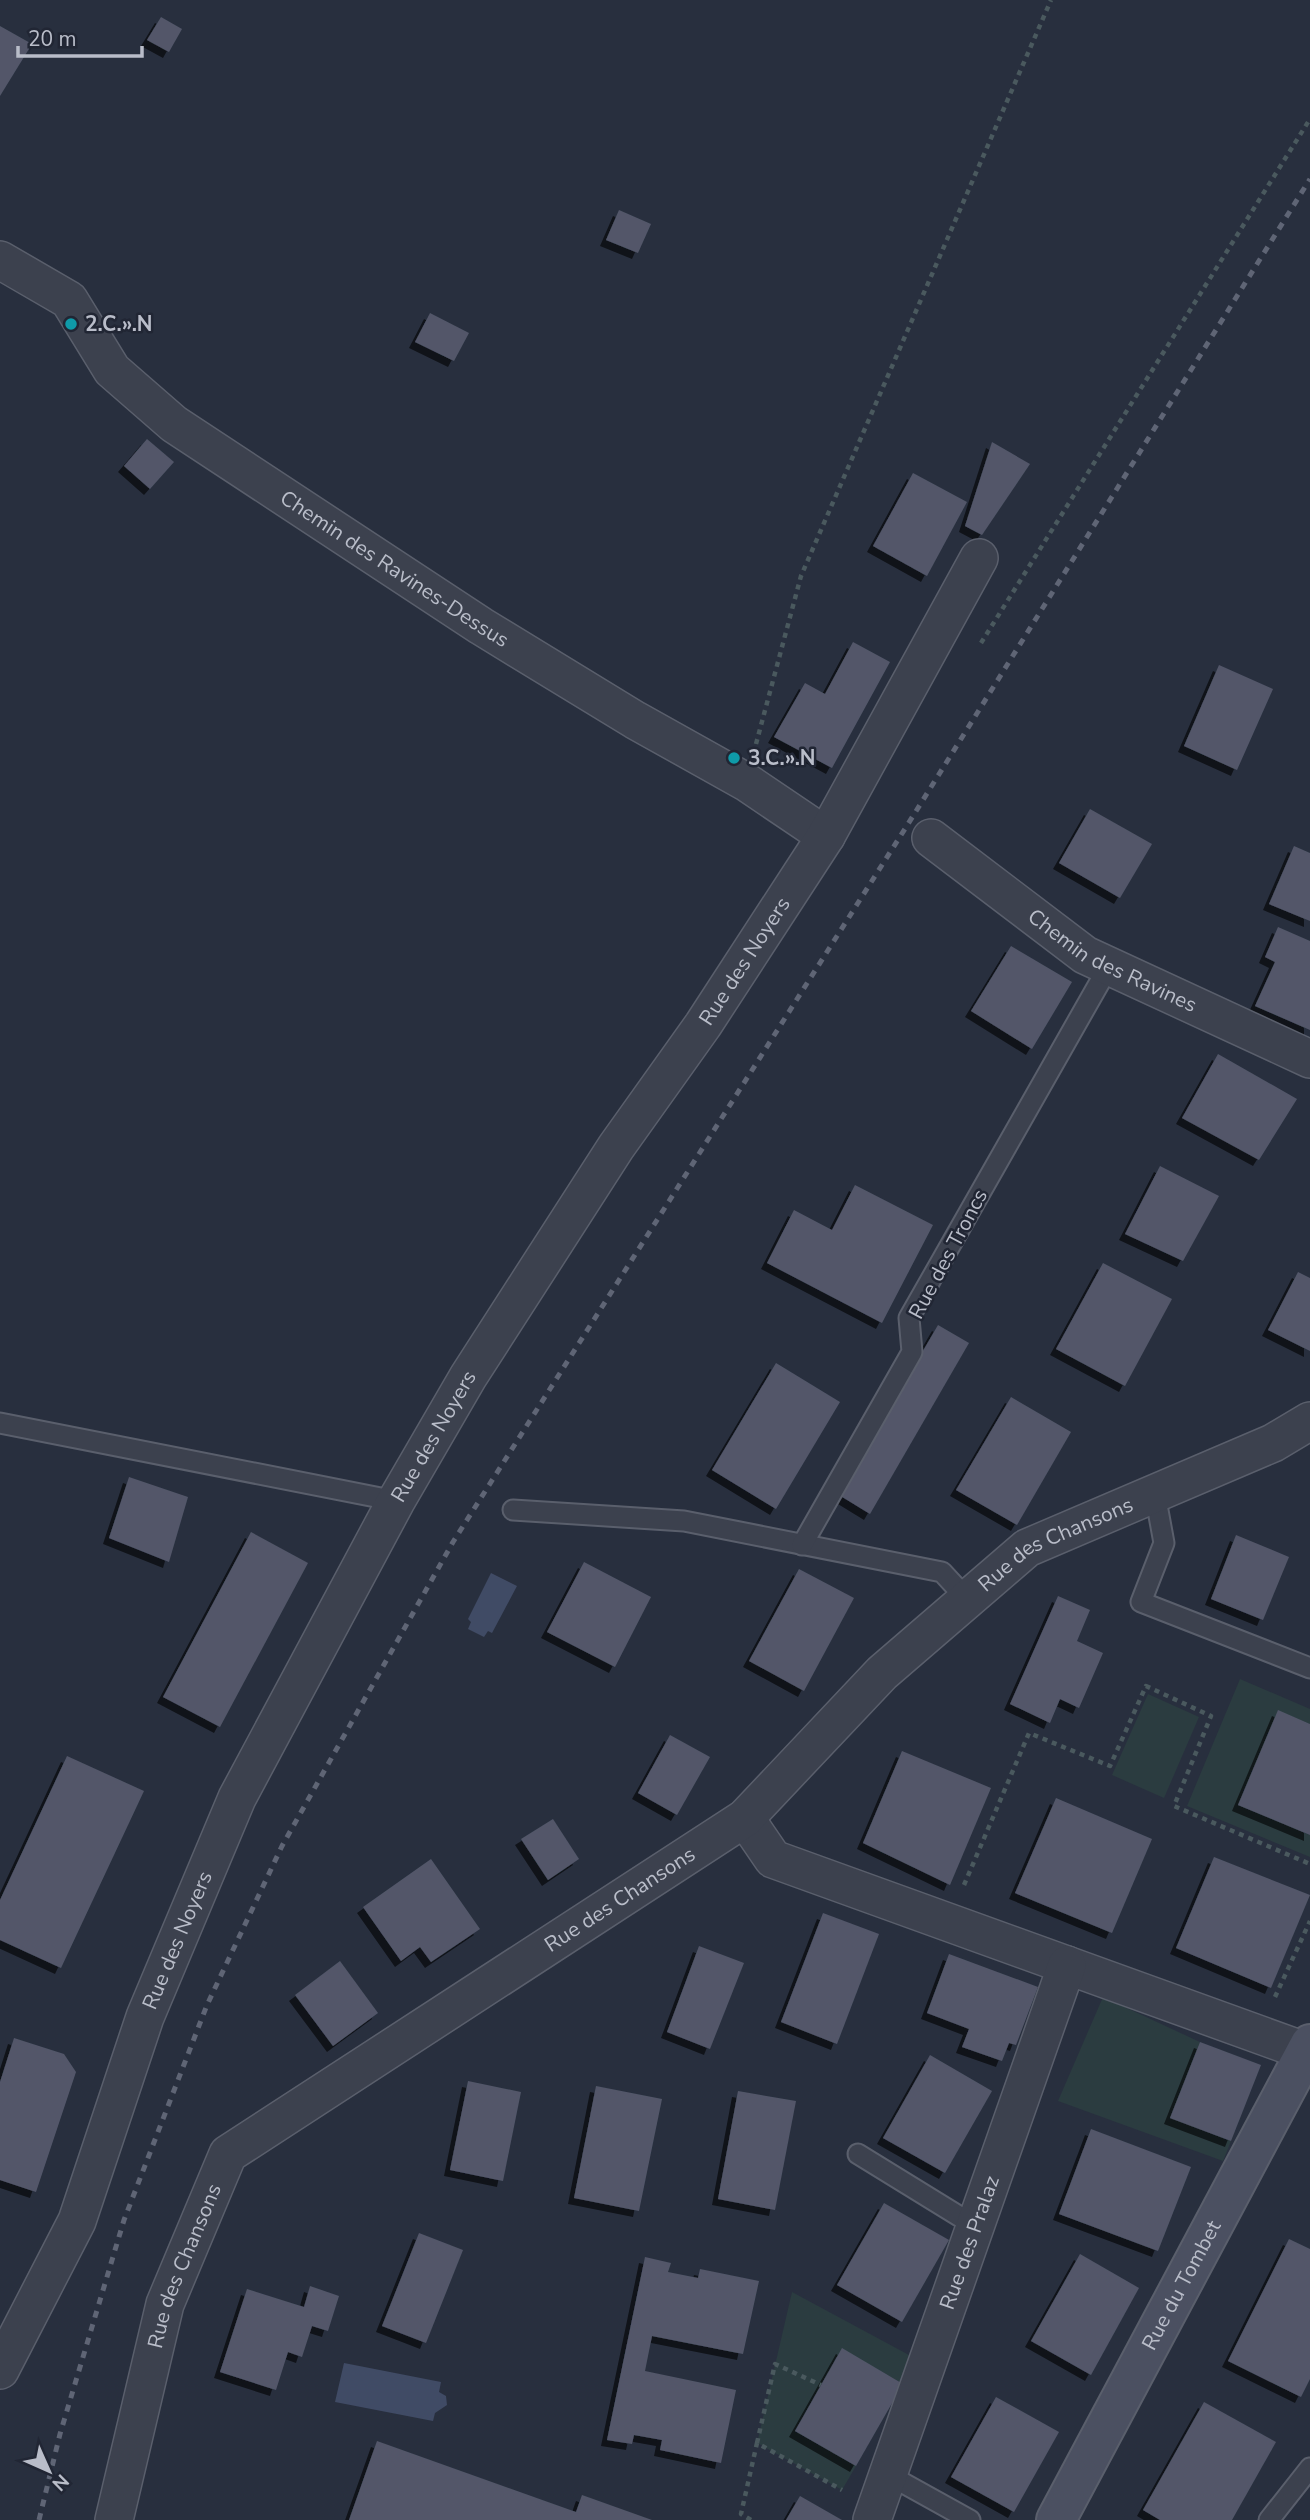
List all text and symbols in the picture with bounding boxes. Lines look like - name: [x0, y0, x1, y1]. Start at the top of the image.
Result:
- scale bar: [18, 14, 142, 58]
- text: 20 m: [28, 25, 77, 53]
- place label: 2.C.».N: [85, 310, 153, 338]
- marker: 2.C.».N: [63, 316, 79, 332]
- street label: Chemin des Ravines-Dessus: [275, 484, 514, 654]
- place label: 3.C.».N: [748, 744, 816, 772]
- marker: 3.C.».N: [726, 750, 742, 766]
- street label: Rue des Noyers: [692, 892, 797, 1031]
- street label: Chemin des Ravines: [1022, 902, 1201, 1019]
- street label: Rue des Troncs: [902, 1184, 994, 1324]
- street label: Rue des Noyers: [384, 1365, 483, 1507]
- street label: Rue des Chansons: [972, 1490, 1137, 1598]
- street label: Rue des Chansons: [539, 1840, 701, 1959]
- street label: Rue des Noyers: [136, 1867, 219, 2014]
- street label: Rue des Pralaz: [933, 2172, 1006, 2313]
- street label: Rue des Chansons: [141, 2179, 228, 2351]
- street label: Rue du Tombet: [1135, 2215, 1228, 2355]
- north arrow: [14, 2436, 84, 2506]
- text: N: [46, 2468, 75, 2497]

